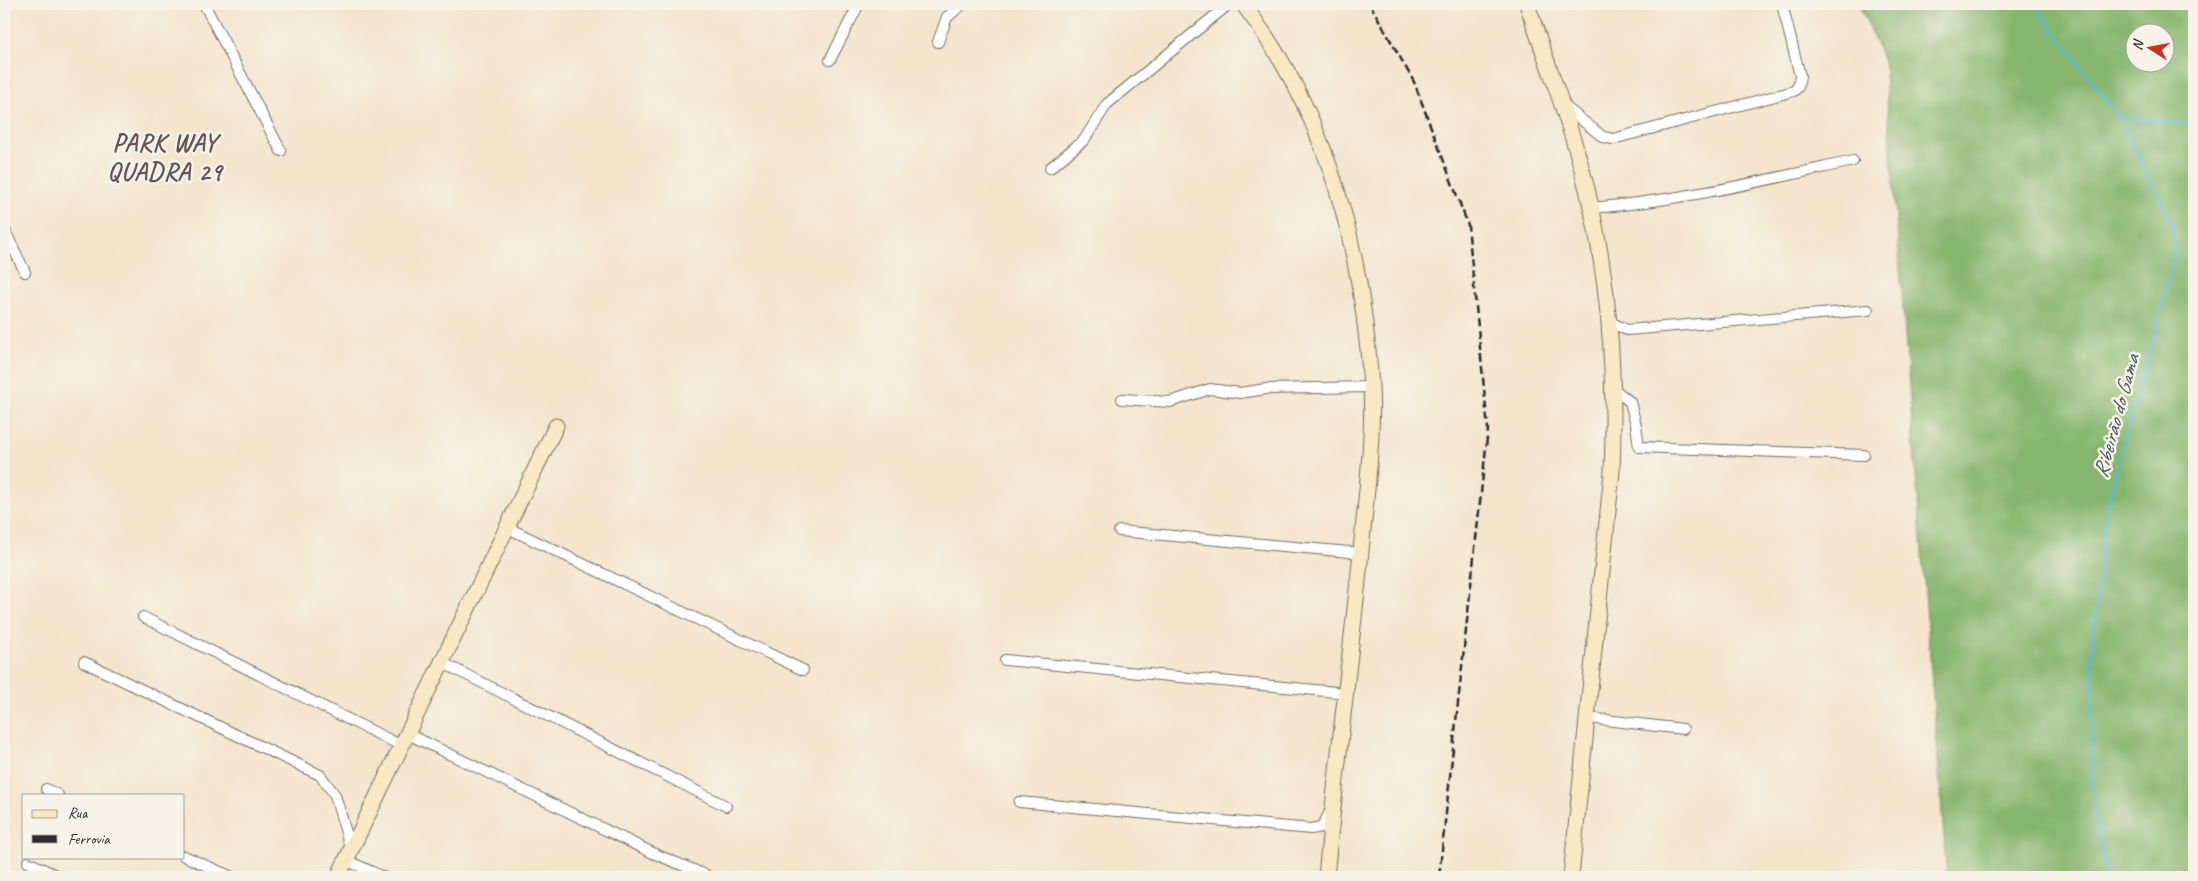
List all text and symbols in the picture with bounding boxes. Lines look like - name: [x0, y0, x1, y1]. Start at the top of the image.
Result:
- north arrow: [2126, 22, 2176, 72]
- text: N: [2129, 37, 2147, 51]
- district label: PARK WAY QUADRA 29: [108, 127, 224, 188]
- water label: Ribeirão do Gama: [2087, 350, 2145, 480]
- legend: [22, 794, 185, 858]
- text: Rua: [68, 804, 88, 823]
- text: Ferrovia: [68, 830, 111, 849]

